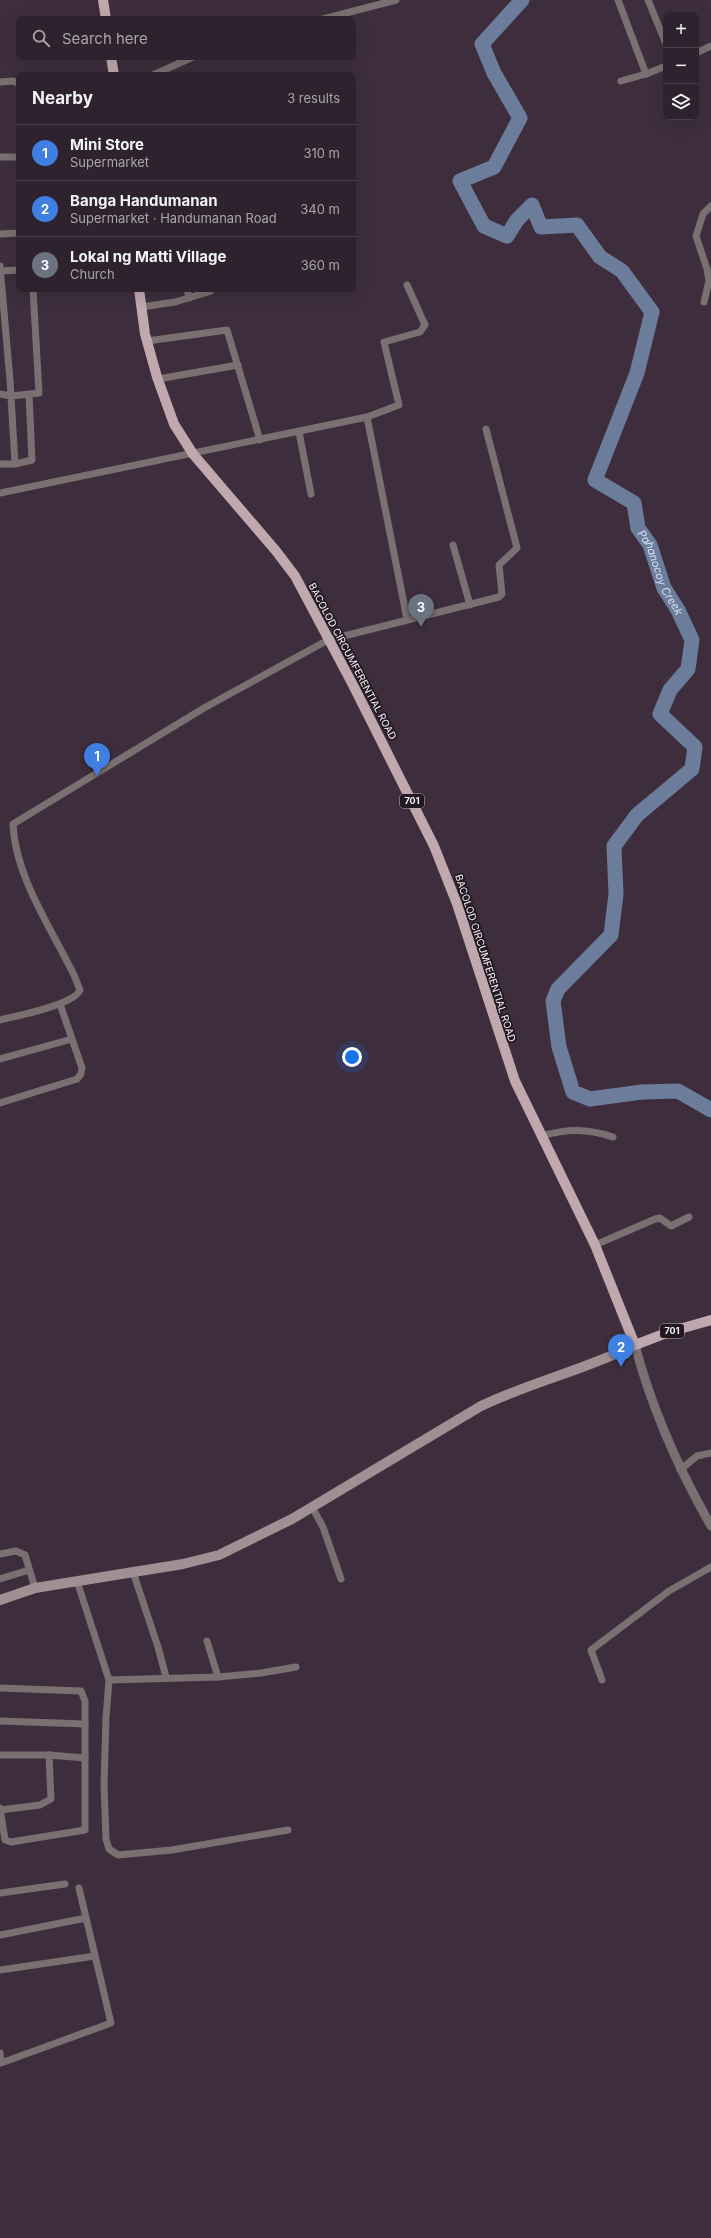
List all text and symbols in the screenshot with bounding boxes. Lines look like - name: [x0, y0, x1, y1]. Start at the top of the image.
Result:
- map controls: [663, 12, 699, 120]
- button: +: [663, 12, 699, 48]
- search box: [16, 16, 356, 60]
- icon: search: [30, 27, 52, 49]
- text: Search here: [62, 29, 148, 48]
- button: −: [663, 48, 699, 84]
- button: layers: [663, 84, 699, 120]
- text: Nearby: [32, 88, 93, 108]
- text: 3 results: [287, 90, 340, 106]
- text: Mini Store: [70, 135, 144, 154]
- text: 1: [42, 145, 48, 161]
- text: 310 m: [303, 145, 340, 161]
- text: Supermarket: [70, 154, 149, 170]
- text: Banga Handumanan: [70, 191, 218, 210]
- text: 2: [41, 201, 49, 217]
- text: 340 m: [300, 201, 340, 217]
- text: Supermarket · Handumanan Road: [70, 210, 277, 226]
- text: Lokal ng Matti Village: [70, 247, 226, 266]
- text: 3: [41, 257, 49, 273]
- text: 360 m: [301, 257, 340, 273]
- text: Church: [70, 266, 115, 282]
- water label: Pahanocoy Creek: [635, 527, 687, 618]
- street label: BACOLOD CIRCUMFERENTIAL ROAD: [306, 581, 400, 741]
- pin: 3: [408, 594, 434, 627]
- pin: 1: [84, 743, 110, 776]
- road number: 701: [400, 794, 424, 808]
- street label: BACOLOD CIRCUMFERENTIAL ROAD: [453, 873, 519, 1043]
- your location: [342, 1047, 362, 1067]
- road number: 701: [660, 1324, 684, 1338]
- pin: 2: [608, 1334, 634, 1367]

